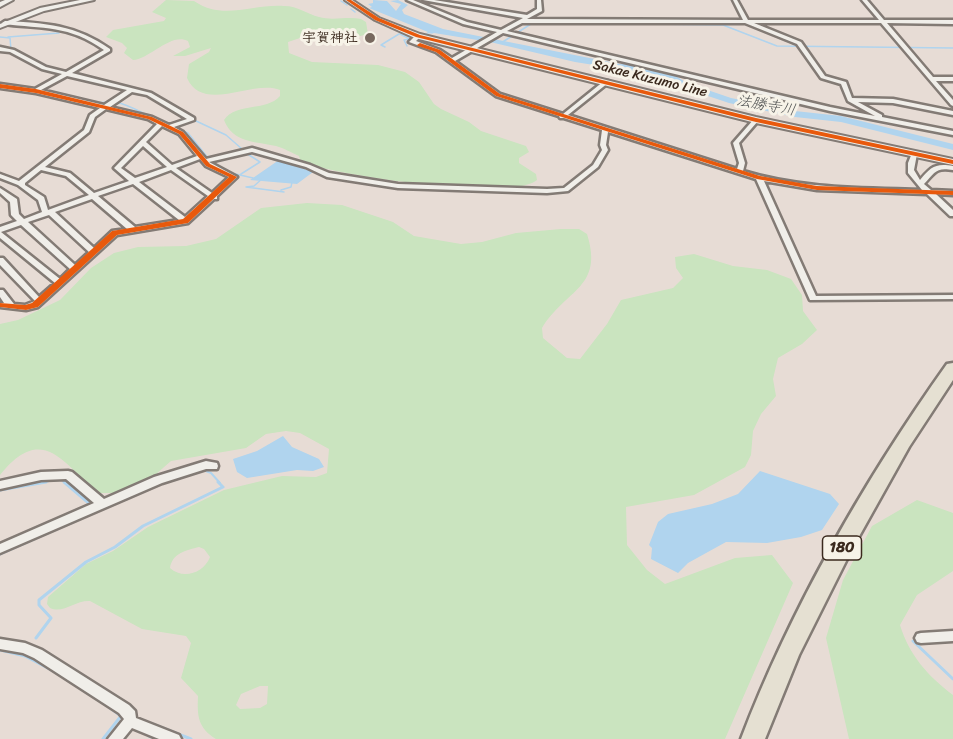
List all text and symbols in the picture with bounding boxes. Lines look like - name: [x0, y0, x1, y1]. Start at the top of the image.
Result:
- place label: 宇賀神社: [302, 30, 358, 46]
- marker: 宇賀神社: [363, 31, 377, 45]
- street label: Sakae Kuzumo Line: [591, 57, 709, 101]
- water label: 法勝寺川: [735, 92, 797, 120]
- road number: 180: [822, 536, 862, 560]

